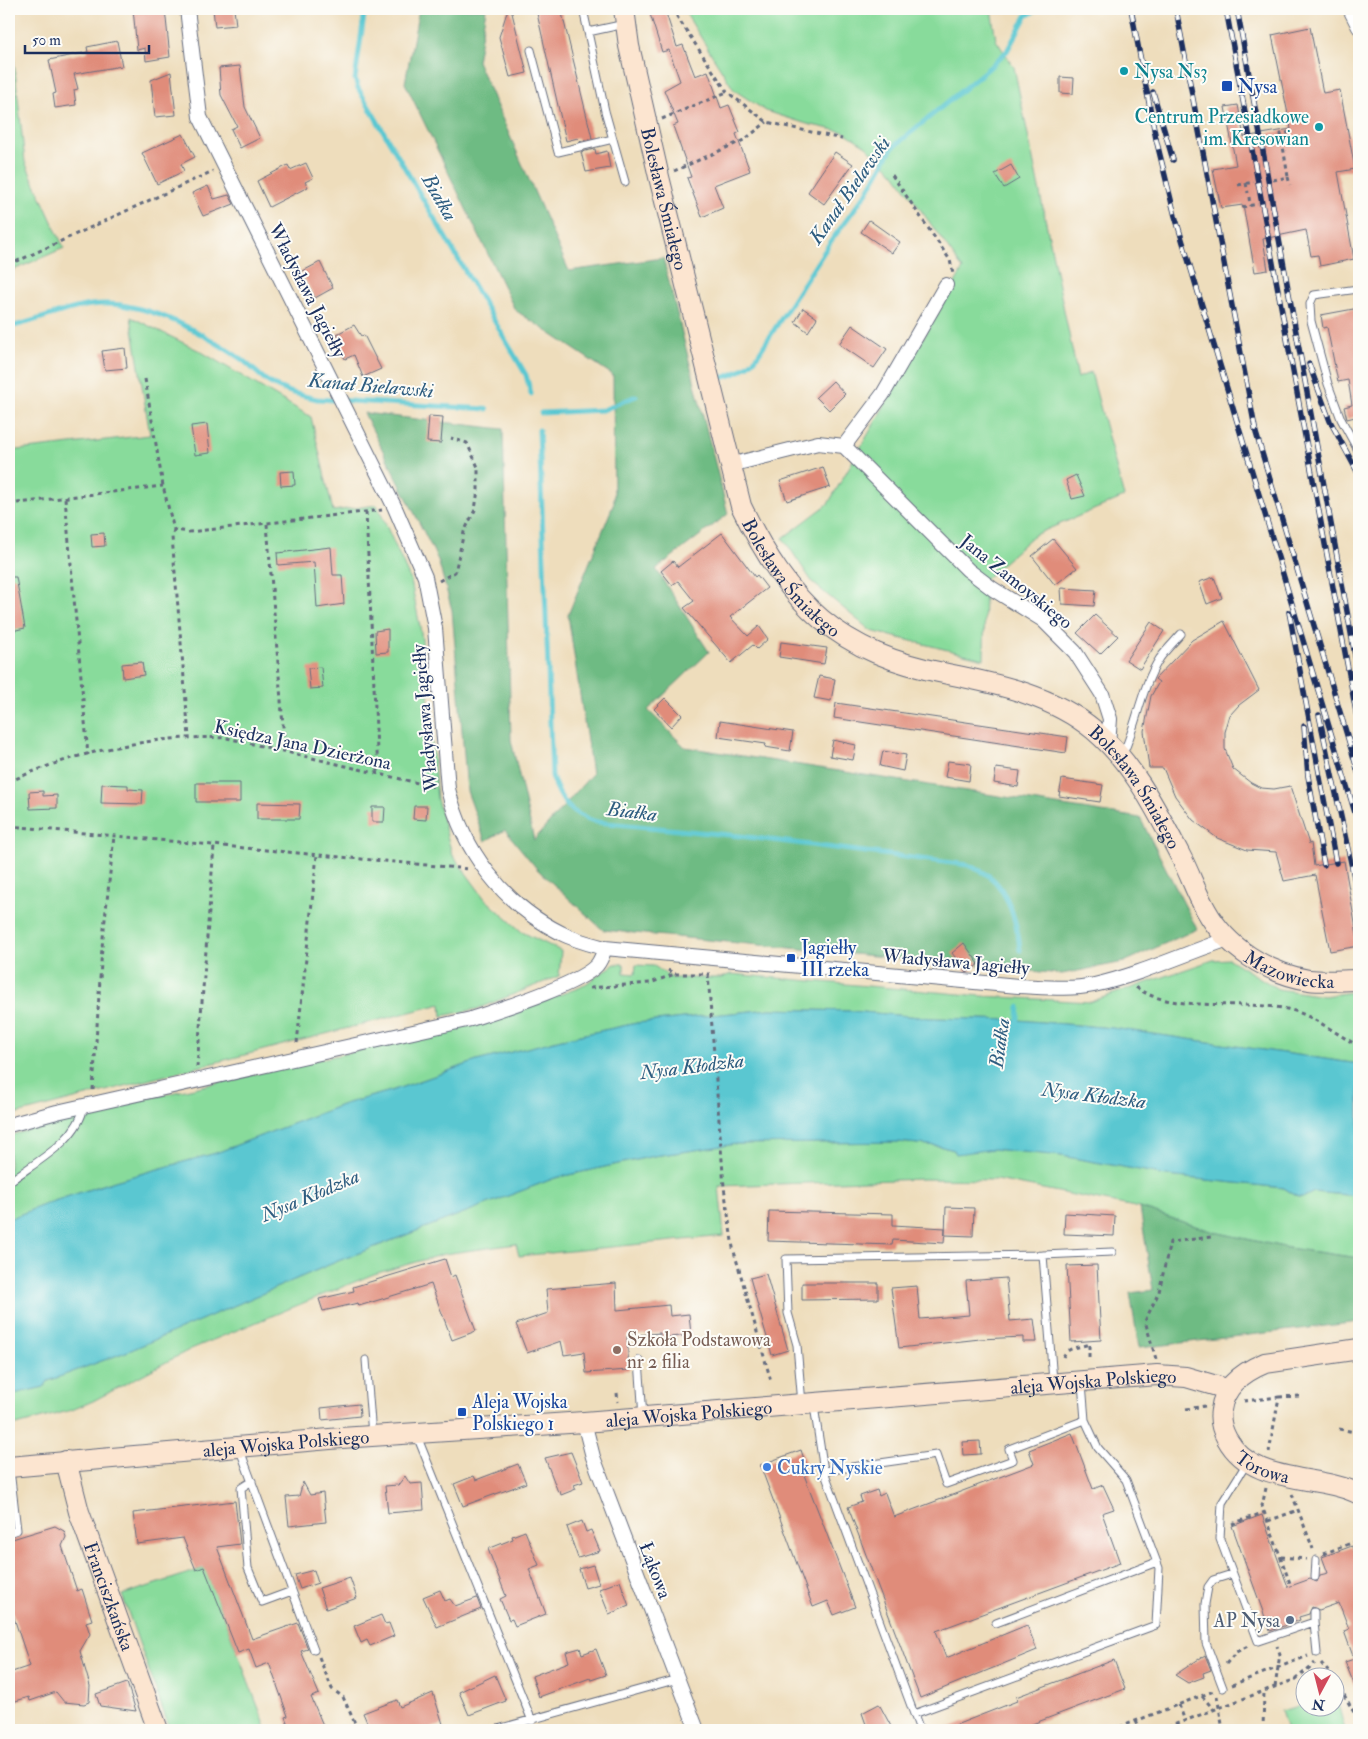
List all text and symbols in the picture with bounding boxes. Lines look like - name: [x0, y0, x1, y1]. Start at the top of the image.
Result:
- scale bar: [25, 22, 149, 54]
- text: 50 m: [32, 31, 61, 50]
- place label: Nysa Ns3: [1134, 60, 1208, 84]
- marker: Nysa Ns3: [1118, 65, 1130, 77]
- place label: Nysa: [1238, 75, 1277, 99]
- marker: Nysa: [1220, 79, 1234, 93]
- place label: Centrum Przesiadkowe im. Kresowian: [1134, 105, 1309, 151]
- marker: Centrum Przesiadkowe im. Kresowian: [1313, 121, 1325, 133]
- street label: Bolesława Śmiałego: [635, 125, 693, 273]
- water label: Kanał Bielawski: [803, 131, 896, 250]
- water label: Białka: [416, 168, 463, 225]
- street label: Władysława Jagiełły: [262, 218, 352, 362]
- water label: Kanał Bielawski: [306, 367, 435, 403]
- street label: Bolesława Śmiałego: [736, 514, 845, 643]
- street label: Jana Zamoyskiego: [954, 528, 1078, 634]
- street label: Władysława Jagiełły: [407, 643, 443, 794]
- street label: Księdza Jana Dzierżona: [212, 714, 394, 776]
- street label: Bolesława Śmiałego: [1084, 720, 1186, 853]
- water label: Białka: [605, 796, 658, 827]
- place label: Jagiełły III rzeka: [800, 936, 869, 982]
- street label: Władysława Jagiełły: [880, 944, 1031, 980]
- street label: Mazowiecka: [1239, 945, 1335, 994]
- marker: Jagiełły III rzeka: [785, 952, 797, 964]
- water label: Białka: [983, 1016, 1015, 1071]
- water label: Nysa Kłodzka: [638, 1048, 746, 1085]
- water label: Nysa Kłodzka: [1039, 1077, 1147, 1114]
- water label: Nysa Kłodzka: [256, 1164, 363, 1228]
- place label: Szkoła Podstawowa nr 2 filia: [627, 1328, 771, 1374]
- marker: Szkoła Podstawowa nr 2 filia: [611, 1344, 623, 1356]
- street label: aleja Wojska Polskiego: [1009, 1364, 1177, 1400]
- place label: Aleja Wojska Polskiego 1: [471, 1390, 568, 1436]
- street label: aleja Wojska Polskiego: [605, 1396, 773, 1433]
- marker: Aleja Wojska Polskiego 1: [456, 1406, 468, 1418]
- street label: aleja Wojska Polskiego: [202, 1425, 370, 1463]
- street label: Torowa: [1230, 1446, 1292, 1489]
- place label: Cukry Nyskie: [777, 1456, 883, 1480]
- marker: Cukry Nyskie: [761, 1461, 773, 1473]
- street label: Franciszkańska: [78, 1539, 139, 1654]
- street label: Łąkowa: [633, 1539, 677, 1602]
- place label: AP Nysa: [1213, 1609, 1280, 1633]
- marker: AP Nysa: [1284, 1614, 1296, 1626]
- north arrow: [1296, 1666, 1346, 1716]
- text: N: [1311, 1695, 1327, 1714]

